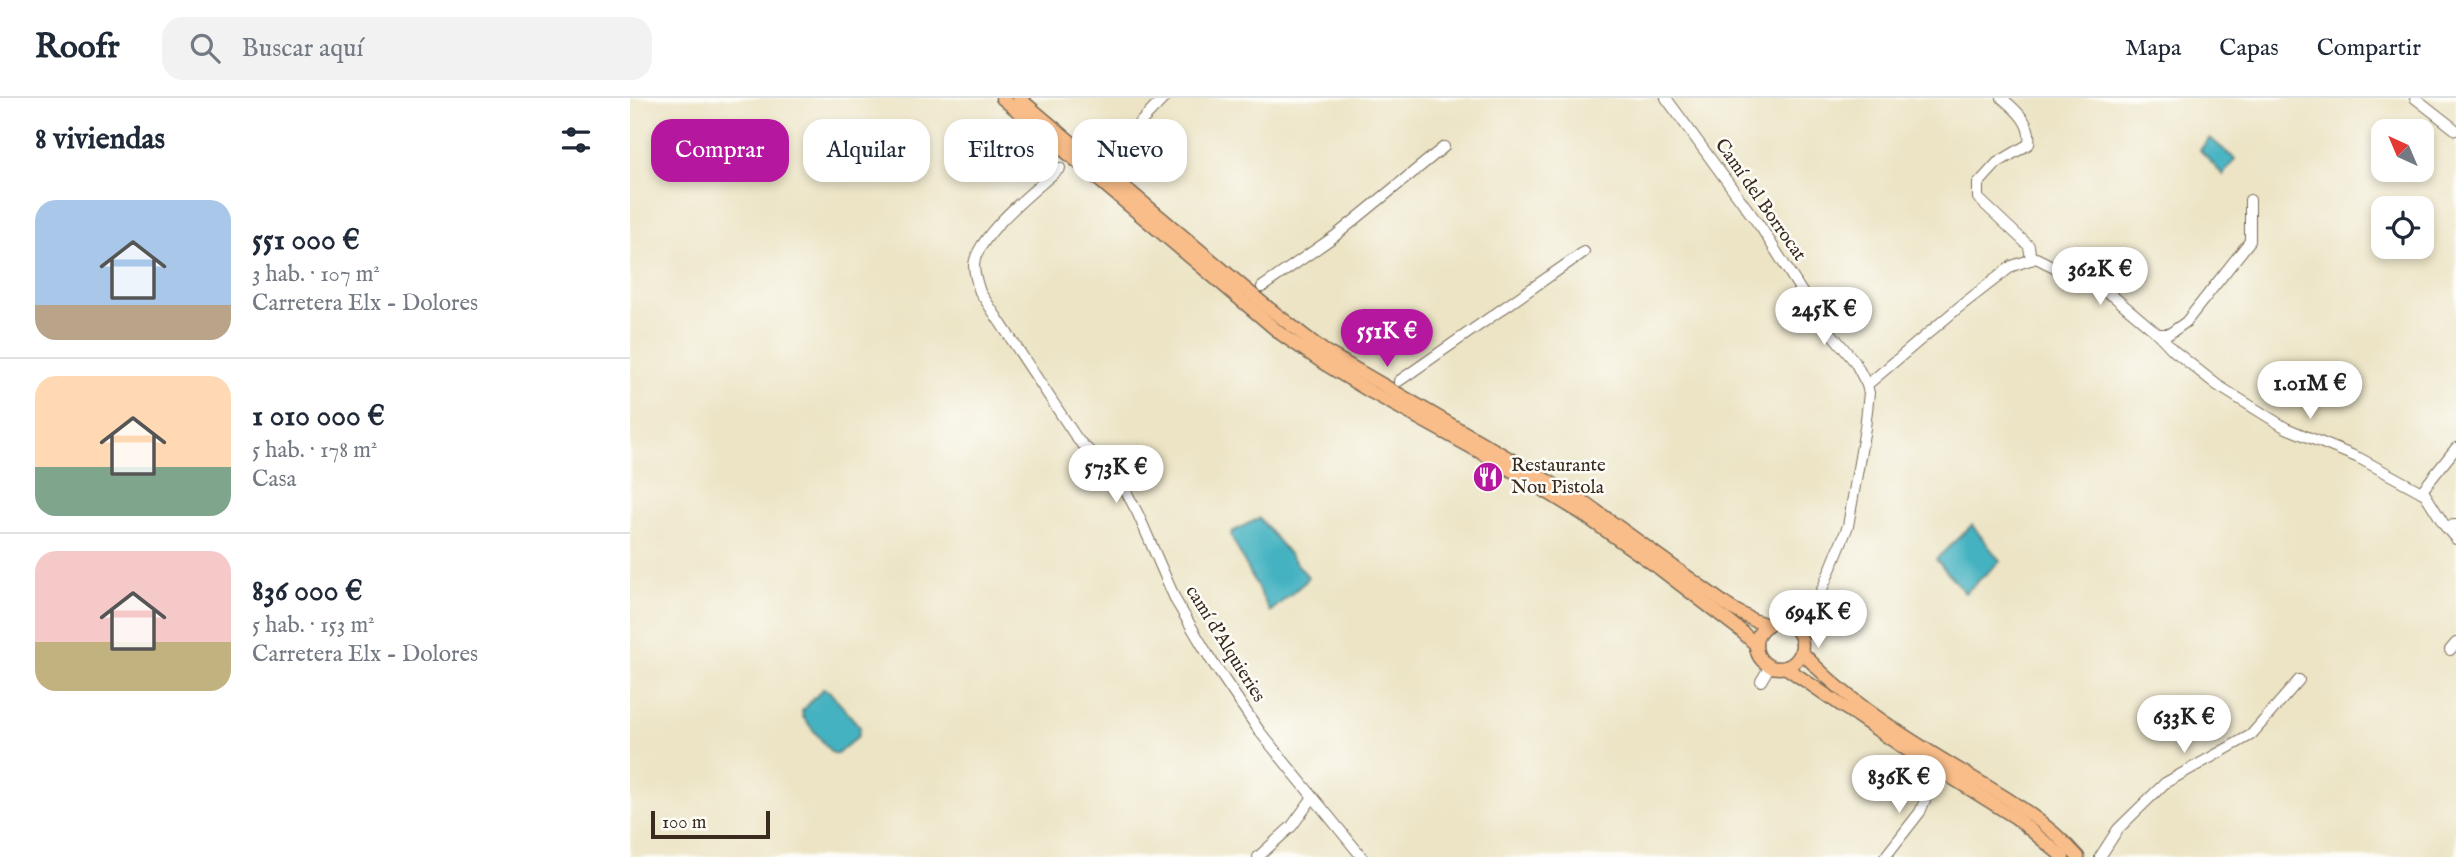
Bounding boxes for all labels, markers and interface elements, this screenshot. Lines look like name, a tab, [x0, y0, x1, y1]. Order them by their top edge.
search box	[162, 17, 652, 80]
text: Roofr	[35, 27, 120, 69]
icon: search	[186, 29, 224, 67]
text: Buscar aquí	[242, 32, 363, 65]
text: Mapa	[2125, 33, 2181, 64]
text: Capas	[2219, 33, 2279, 64]
text: Compartir	[2317, 33, 2421, 64]
chip: Comprar	[651, 119, 789, 182]
chip: Alquilar	[803, 119, 930, 182]
chip: Filtros	[944, 119, 1058, 182]
chip: Nuevo	[1072, 119, 1187, 182]
north arrow	[2371, 119, 2434, 182]
map controls	[2371, 119, 2434, 259]
text: 8 viviendas	[35, 121, 165, 159]
icon: filters	[557, 121, 595, 159]
street label: Camí del Borrocat	[1709, 134, 1811, 266]
button: locate	[2371, 196, 2434, 259]
text: 551 000 €	[252, 222, 360, 260]
icon: home	[91, 228, 175, 312]
pin: 362K €	[2043, 248, 2157, 307]
text: 362K €	[2068, 255, 2132, 284]
text: 3 hab. · 107 m²	[252, 260, 380, 289]
pin: 245K €	[1767, 288, 1881, 347]
text: Carretera Elx - Dolores	[252, 289, 478, 318]
text: 245K €	[1791, 295, 1857, 324]
pin: 551K €	[1330, 310, 1444, 369]
text: 551K €	[1357, 317, 1417, 346]
pin: 1.01M €	[2245, 362, 2375, 421]
text: 1.01M €	[2273, 369, 2347, 398]
text: 1 010 000 €	[252, 398, 385, 436]
icon: home	[91, 404, 175, 488]
text: 5 hab. · 178 m²	[252, 436, 377, 465]
pin: 573K €	[1059, 446, 1173, 505]
text: 573K €	[1085, 453, 1147, 482]
place label: Restaurante Nou Pistola	[1511, 454, 1606, 500]
restaurant icon: Restaurante Nou Pistola	[1471, 460, 1505, 494]
text: Casa	[252, 465, 296, 494]
text: 836 000 €	[252, 573, 363, 611]
icon: home	[91, 579, 175, 663]
street label: camí d'Alquieries	[1180, 581, 1270, 707]
pin: 694K €	[1761, 590, 1875, 650]
text: 694K €	[1785, 598, 1851, 627]
text: 5 hab. · 153 m²	[252, 611, 375, 640]
text: Carretera Elx - Dolores	[252, 640, 478, 669]
pin: 633K €	[2127, 696, 2241, 755]
text: 633K €	[2153, 703, 2215, 732]
pin: 836K €	[1842, 756, 1956, 815]
text: 836K €	[1868, 763, 1930, 792]
scale bar	[651, 808, 770, 840]
text: 100 m	[662, 811, 706, 835]

